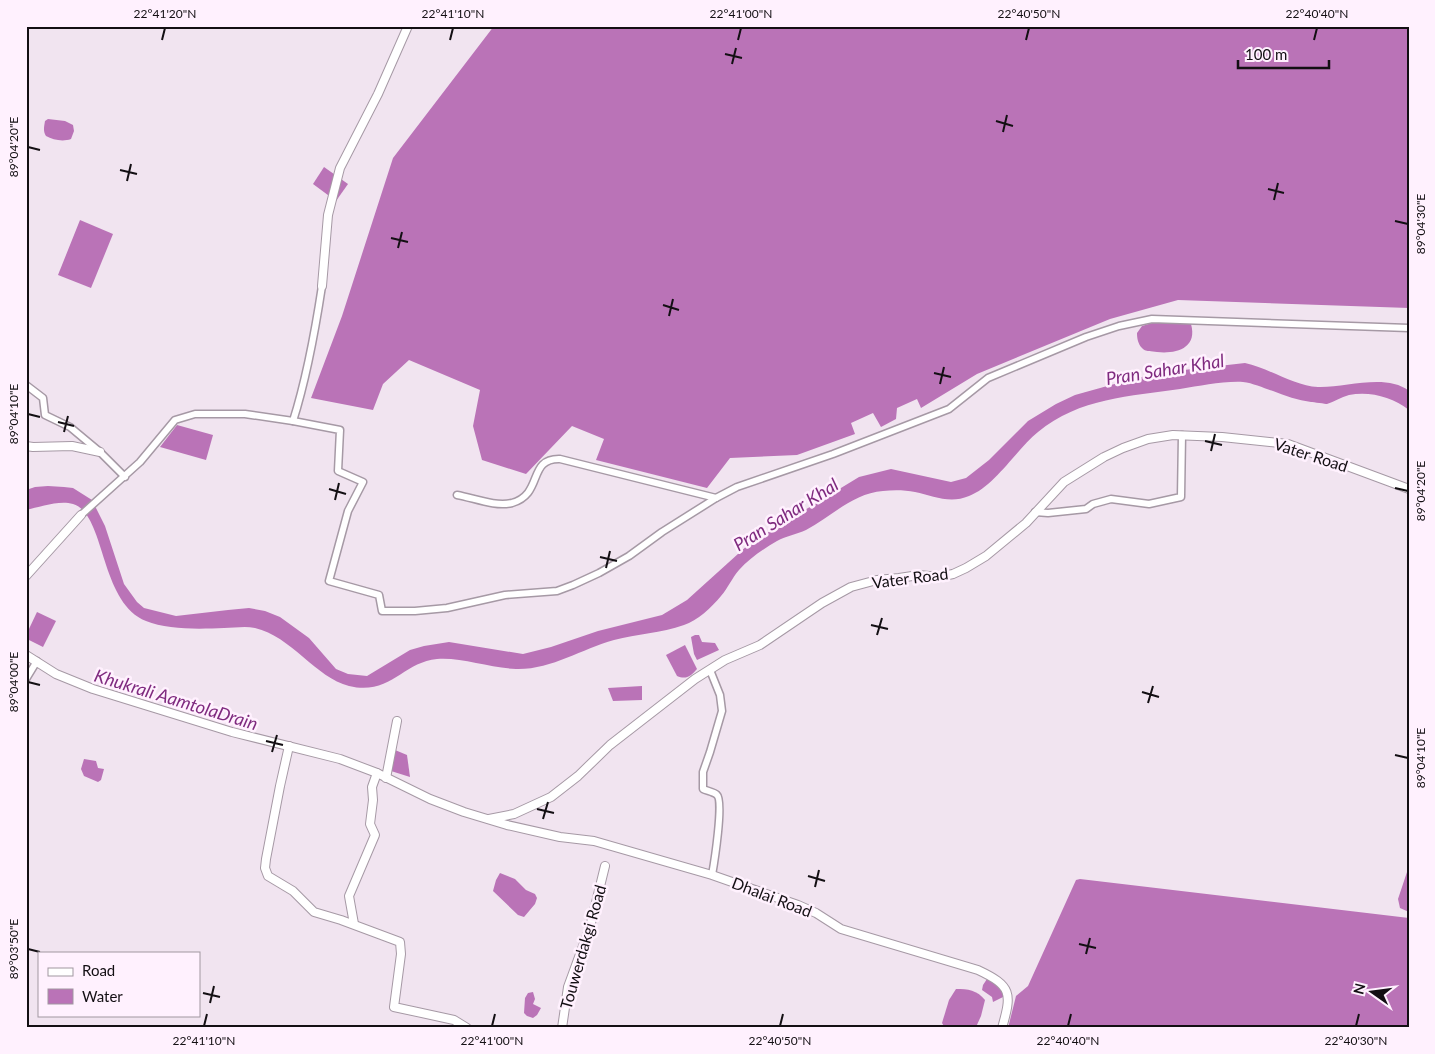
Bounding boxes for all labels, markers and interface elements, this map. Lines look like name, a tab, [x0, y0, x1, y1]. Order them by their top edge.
text: 22°41'20"N	[134, 6, 196, 21]
text: 22°41'10"N	[422, 6, 484, 21]
text: 22°41'00"N	[710, 6, 772, 21]
text: 22°40'50"N	[998, 6, 1060, 21]
text: 22°40'40"N	[1286, 6, 1348, 21]
scale bar	[1238, 38, 1329, 70]
text: 100 m	[1245, 45, 1287, 63]
text: 89°04'20"E	[6, 117, 21, 177]
text: 89°04'30"E	[1413, 194, 1428, 254]
water label: Pran Sahar Khal	[1104, 349, 1226, 389]
text: 89°04'10"E	[6, 384, 21, 444]
street label: Vater Road	[1272, 434, 1351, 475]
text: 89°04'20"E	[1413, 461, 1428, 521]
water label: Pran Sahar Khal	[729, 473, 842, 555]
street label: Vater Road	[871, 563, 949, 592]
text: 89°04'00"E	[6, 652, 21, 712]
water label: Khukrali AamtolaDrain	[92, 664, 261, 734]
text: 89°04'10"E	[1413, 728, 1428, 788]
street label: Dhalai Road	[730, 873, 815, 920]
street label: Touwerdakgi Road	[556, 882, 609, 1011]
text: 89°03'50"E	[6, 919, 21, 979]
legend	[38, 952, 200, 1016]
text: Road	[82, 961, 115, 979]
north arrow	[1348, 966, 1398, 1016]
text: N	[1349, 981, 1368, 996]
text: Water	[82, 987, 123, 1005]
text: 22°41'10"N	[173, 1033, 235, 1048]
text: 22°41'00"N	[461, 1033, 523, 1048]
text: 22°40'50"N	[749, 1033, 811, 1048]
text: 22°40'40"N	[1037, 1033, 1099, 1048]
text: 22°40'30"N	[1325, 1033, 1387, 1048]

